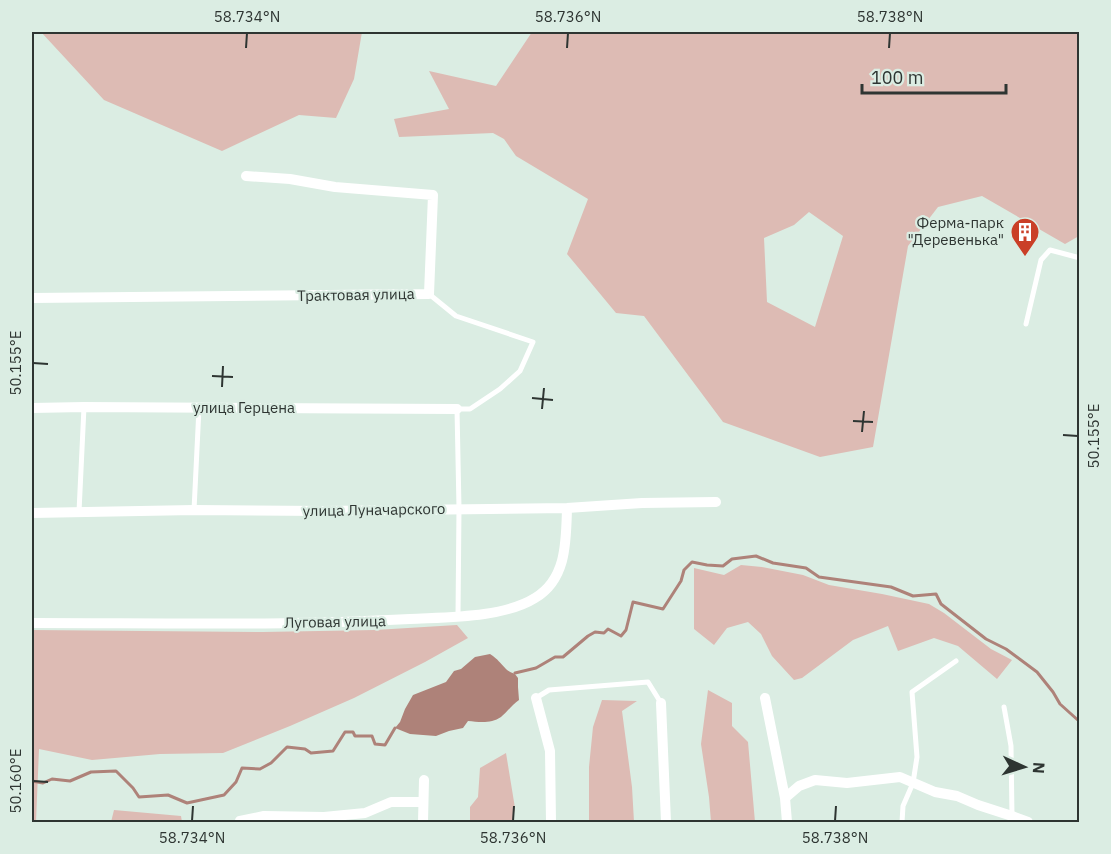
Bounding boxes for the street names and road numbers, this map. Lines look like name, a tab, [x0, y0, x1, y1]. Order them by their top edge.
street label: Трактовая улица	[297, 284, 415, 305]
street label: улица Герцена	[193, 398, 295, 417]
street label: улица Луначарского	[302, 499, 446, 520]
street label: Луговая улица	[284, 611, 386, 632]

